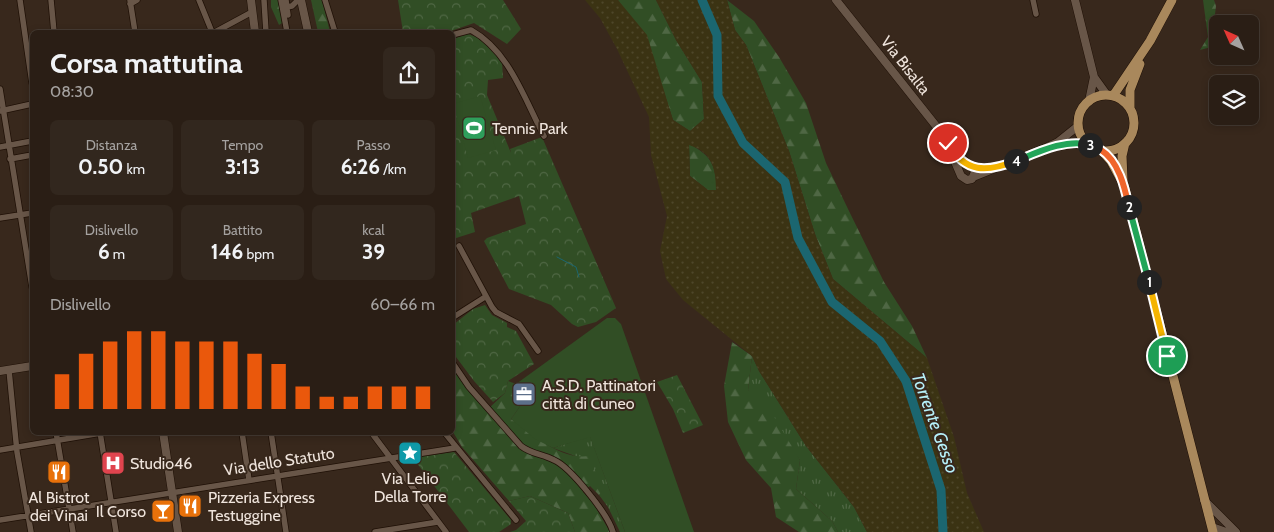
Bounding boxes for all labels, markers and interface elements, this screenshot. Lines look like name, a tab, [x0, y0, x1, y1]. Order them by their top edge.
north arrow	[1209, 15, 1259, 65]
map controls	[1209, 15, 1259, 125]
street label: Via Bisalta	[877, 32, 935, 99]
text: Corsa mattutina	[50, 46, 243, 80]
button: share	[383, 47, 435, 99]
button: layers	[1209, 75, 1259, 125]
text: 08:30	[50, 82, 94, 101]
sports icon: Tennis Park	[461, 115, 487, 141]
place label: Tennis Park	[492, 119, 569, 138]
pin	[927, 122, 969, 164]
icon: check	[934, 129, 962, 157]
pin: 3	[1078, 132, 1102, 158]
text: Distanza	[86, 136, 137, 154]
text: Tempo	[222, 136, 263, 154]
text: Passo	[357, 136, 390, 154]
text: 3	[1087, 136, 1094, 154]
pin: 4	[1004, 148, 1028, 174]
text: 4	[1012, 152, 1021, 170]
text: 0.50	[78, 154, 123, 179]
text: 3:13	[225, 154, 260, 179]
text: 6:26	[341, 154, 380, 179]
text: km	[123, 160, 145, 178]
text: /km	[380, 160, 406, 178]
pin: 2	[1116, 194, 1142, 220]
text: 2	[1126, 198, 1133, 216]
text: Dislivello	[85, 221, 138, 239]
text: Battito	[223, 221, 262, 239]
text: kcal	[362, 221, 385, 239]
text: 6	[98, 239, 110, 264]
text: 146	[211, 239, 243, 264]
text: 39	[362, 239, 385, 264]
text: m	[110, 245, 125, 263]
text: bpm	[243, 245, 274, 263]
pin: 1	[1136, 270, 1162, 294]
text: 1	[1147, 273, 1152, 291]
text: Dislivello	[50, 295, 111, 314]
text: 60–66 m	[370, 295, 435, 314]
pin	[1146, 335, 1188, 377]
icon: arrive	[1153, 342, 1181, 370]
water label: Torrente Gesso	[907, 370, 963, 476]
place label: A.S.D. Pattinatori città di Cuneo	[542, 376, 656, 413]
office icon: A.S.D. Pattinatori città di Cuneo	[511, 381, 537, 407]
place icon: Via Lelio Della Torre	[397, 440, 423, 466]
street label: Via dello Statuto	[222, 443, 336, 480]
hospital icon: Studio46	[100, 450, 126, 476]
place label: Studio46	[130, 454, 192, 473]
restaurant icon: Al Bistrot dei Vinai	[46, 459, 72, 485]
place label: Via Lelio Della Torre	[374, 469, 446, 506]
place label: Al Bistrot dei Vinai	[29, 488, 90, 525]
place label: Pizzeria Express Testuggine	[208, 488, 315, 525]
restaurant icon: Pizzeria Express Testuggine	[177, 493, 203, 519]
bar icon: Il Corso	[150, 498, 176, 524]
place label: Il Corso	[96, 502, 146, 521]

